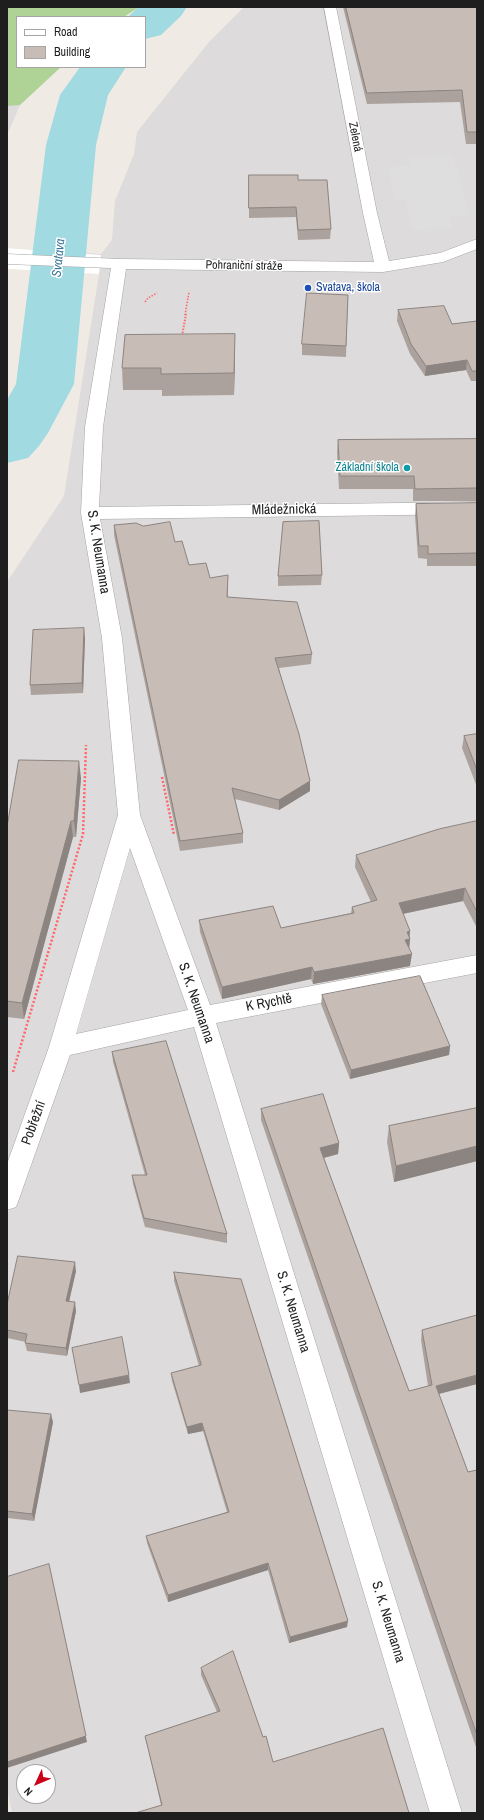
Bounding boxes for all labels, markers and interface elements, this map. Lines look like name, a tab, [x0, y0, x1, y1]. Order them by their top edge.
legend	[16, 16, 146, 68]
text: Road	[54, 24, 78, 40]
text: Building	[54, 44, 90, 60]
street label: Zelená	[345, 121, 365, 153]
water label: Svatava	[49, 238, 69, 278]
street label: Pohraniční stráže	[205, 258, 283, 274]
place label: Svatava, škola	[316, 281, 380, 295]
marker: Svatava, škola	[303, 283, 313, 293]
place label: Základní škola	[336, 461, 399, 475]
marker: Základní škola	[402, 463, 412, 473]
street label: Mládežnická	[252, 501, 316, 519]
street label: S. K. Neumanna	[83, 509, 113, 595]
street label: S. K. Neumanna	[174, 960, 218, 1046]
street label: K Rychtě	[245, 990, 293, 1016]
street label: Pobřežní	[18, 1099, 50, 1147]
street label: S. K. Neumanna	[273, 1269, 313, 1355]
street label: S. K. Neumanna	[368, 1579, 408, 1665]
north arrow	[16, 1764, 56, 1804]
text: N	[21, 1784, 35, 1799]

